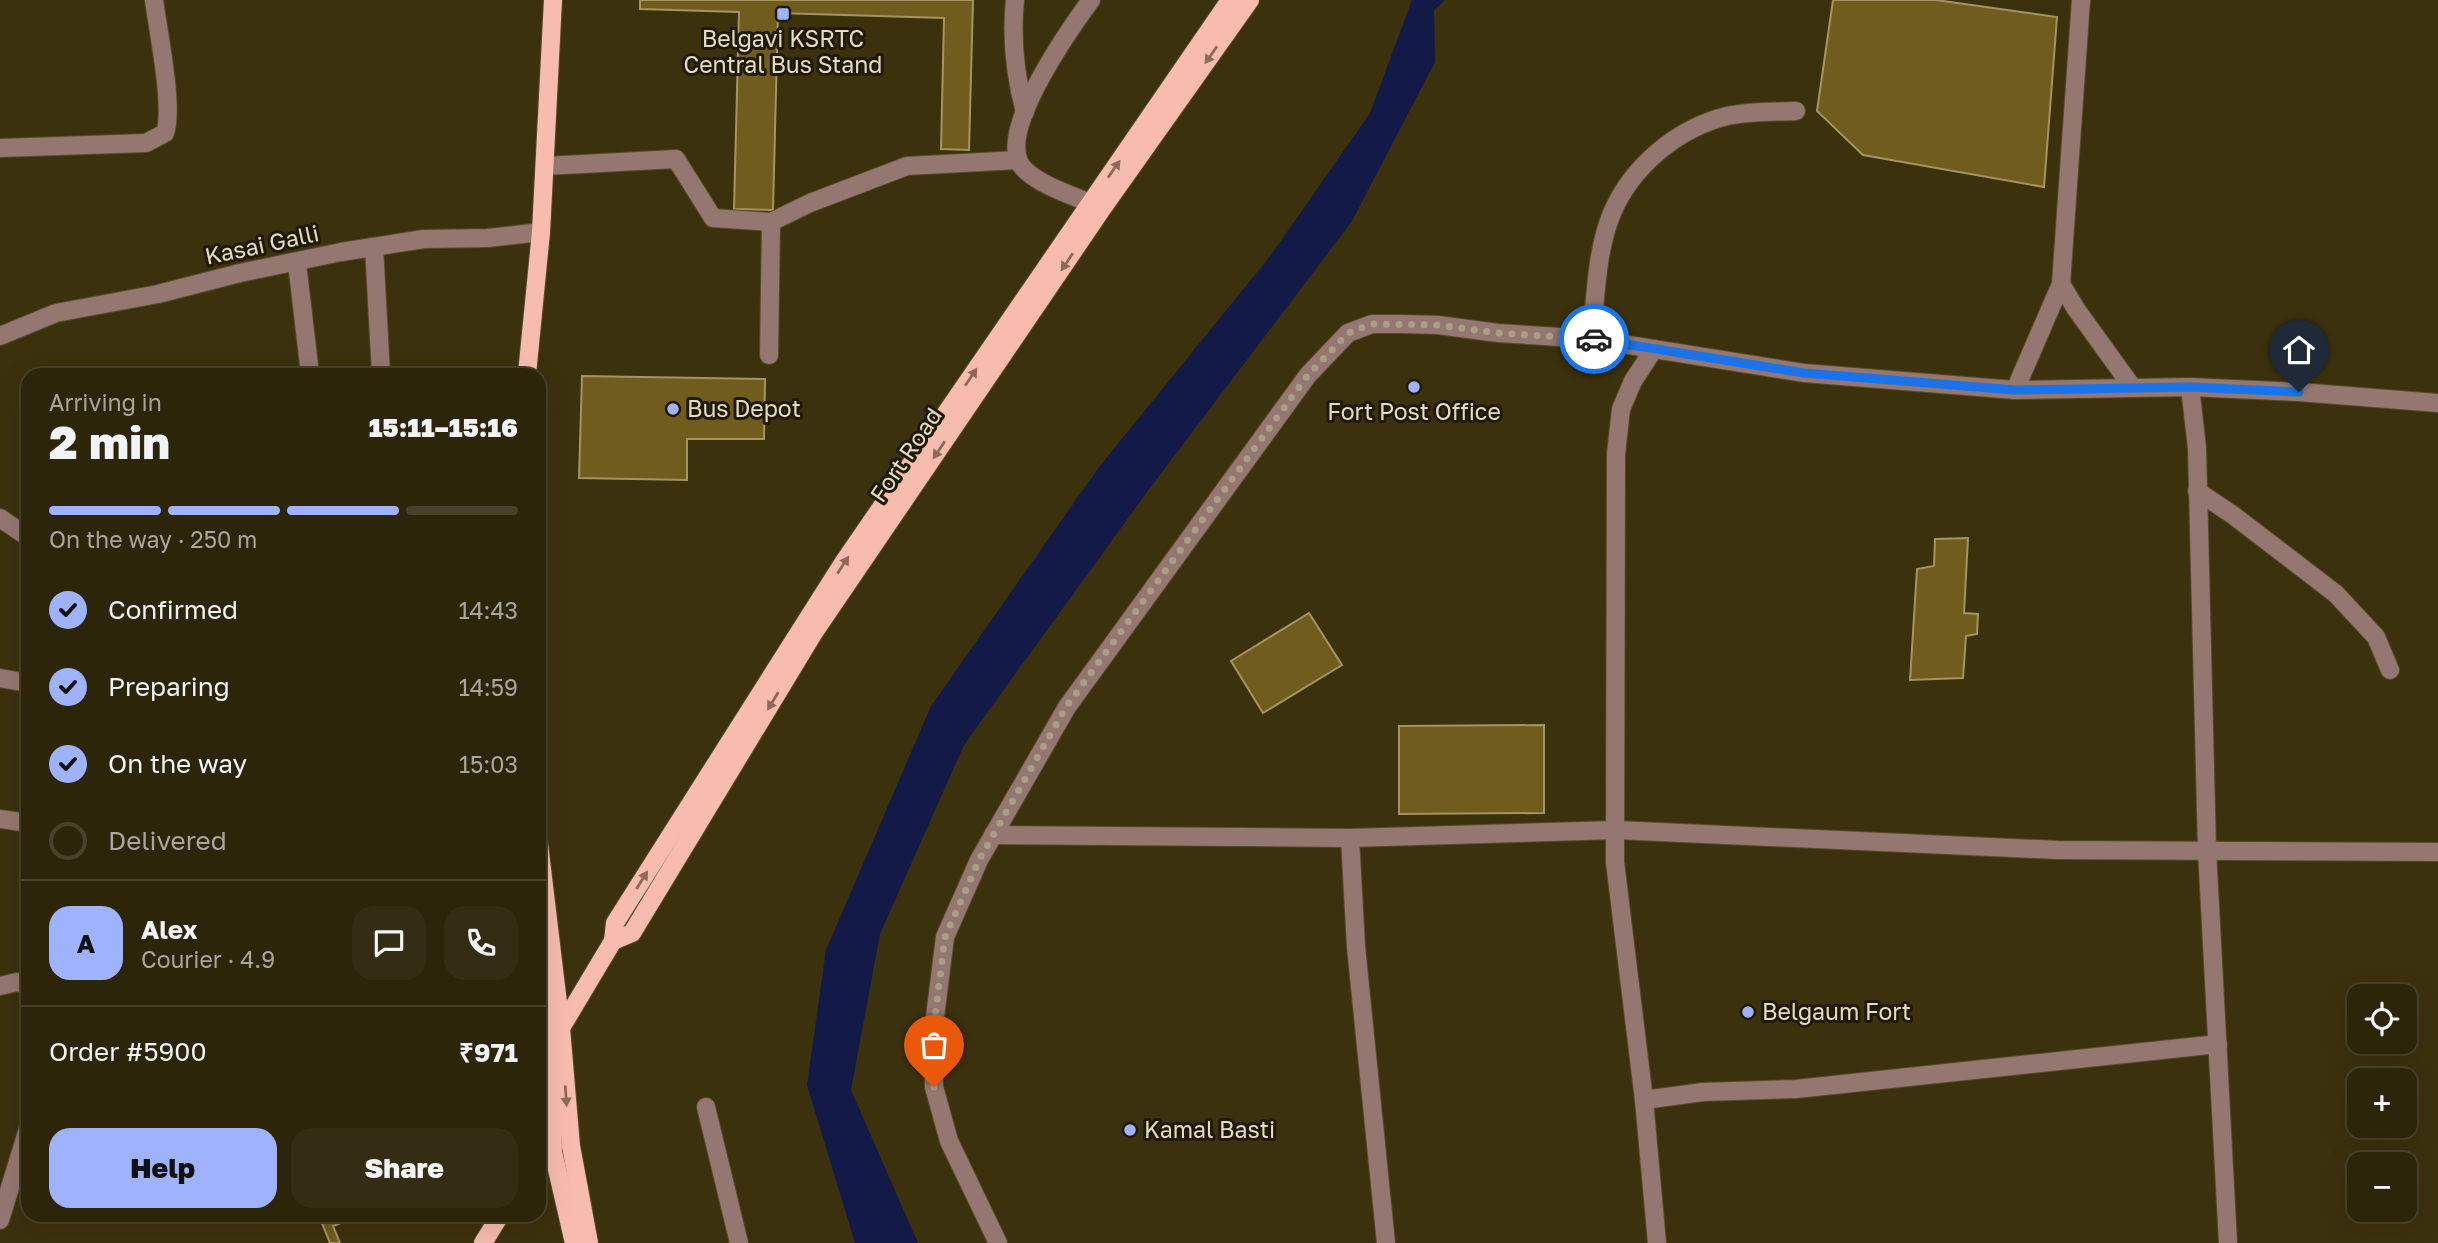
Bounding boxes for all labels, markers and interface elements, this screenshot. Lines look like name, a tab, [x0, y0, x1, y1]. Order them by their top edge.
marker: Belgavi KSRTC Central Bus Stand	[775, 6, 791, 22]
place label: Belgavi KSRTC Central Bus Stand	[684, 24, 882, 78]
one-way arrow	[1204, 46, 1218, 64]
one-way arrow	[1107, 159, 1120, 179]
street label: Kasai Galli	[202, 218, 321, 270]
one-way arrow	[1060, 252, 1073, 272]
courier	[1559, 304, 1629, 374]
icon: car	[1575, 320, 1613, 358]
pin	[2269, 320, 2329, 392]
icon: home	[2280, 331, 2318, 369]
one-way arrow	[964, 367, 977, 386]
marker: Fort Post Office	[1406, 379, 1422, 395]
text: Arriving in	[49, 388, 162, 416]
place label: Bus Depot	[687, 394, 801, 422]
place label: Fort Post Office	[1327, 397, 1501, 425]
marker: Bus Depot	[665, 401, 681, 417]
street label: Fort Road	[863, 402, 947, 507]
text: 15:11–15:16	[369, 412, 518, 443]
text: 2 min	[49, 414, 170, 469]
one-way arrow	[932, 440, 945, 460]
text: On the way · 250 m	[49, 525, 257, 553]
one-way arrow	[836, 555, 849, 574]
icon: check	[49, 591, 87, 629]
text: Confirmed	[108, 594, 238, 625]
text: 14:43	[458, 596, 518, 624]
icon: check	[49, 668, 87, 706]
text: Preparing	[108, 671, 230, 702]
text: 14:59	[459, 673, 518, 701]
one-way arrow	[766, 692, 779, 711]
icon: check	[49, 745, 87, 783]
text: On the way	[108, 748, 247, 779]
text: 15:03	[459, 750, 518, 778]
text: Delivered	[108, 825, 227, 856]
one-way arrow	[635, 871, 648, 890]
button: chat	[352, 906, 426, 980]
button: phone	[444, 906, 518, 980]
text: Alex	[141, 914, 198, 945]
text: A	[77, 928, 95, 959]
text: Courier · 4.9	[141, 945, 275, 973]
map controls	[2347, 984, 2417, 1222]
button: locate	[2347, 984, 2417, 1054]
place label: Belgaum Fort	[1762, 997, 1911, 1025]
marker: Belgaum Fort	[1740, 1004, 1756, 1020]
pin	[904, 1015, 964, 1087]
icon: bag	[915, 1026, 953, 1064]
text: Order #5900	[49, 1036, 207, 1067]
text: ₹971	[459, 1037, 518, 1068]
button: +	[2347, 1068, 2417, 1138]
one-way arrow	[561, 1086, 572, 1108]
place label: Kamal Basti	[1144, 1115, 1275, 1143]
marker: Kamal Basti	[1122, 1122, 1138, 1138]
button: Help	[49, 1128, 277, 1208]
button: Share	[291, 1128, 518, 1208]
button: −	[2347, 1152, 2417, 1222]

